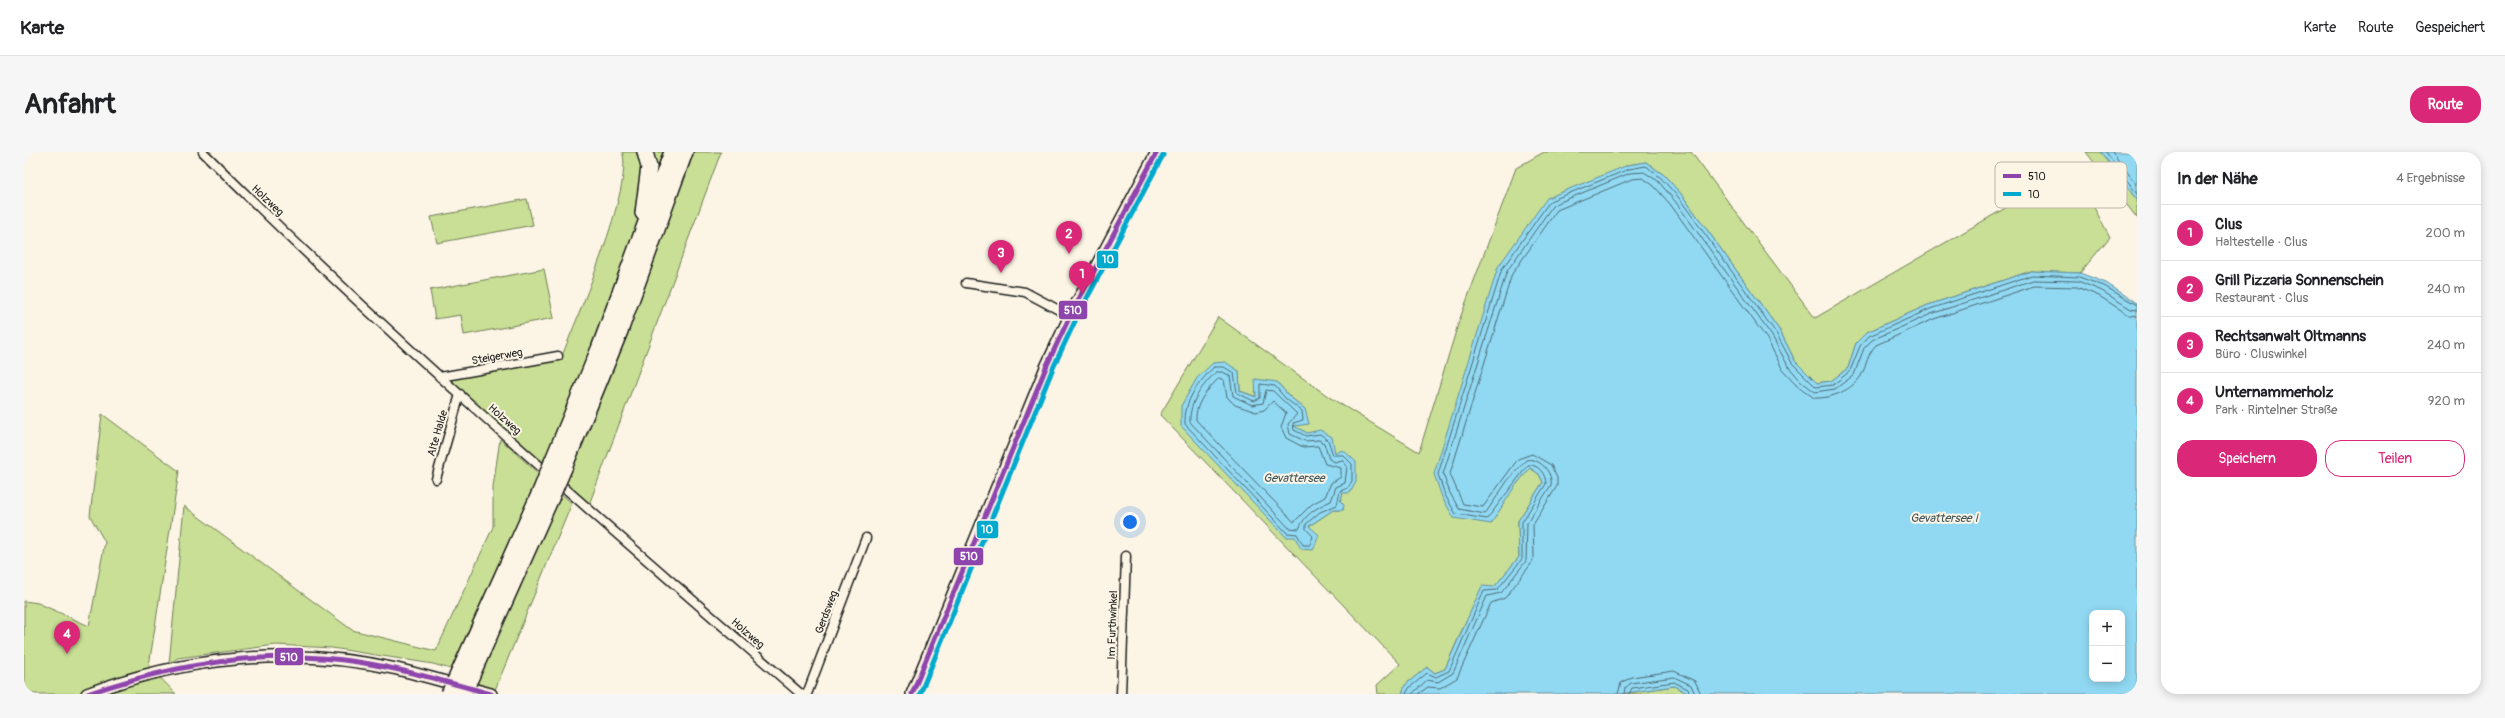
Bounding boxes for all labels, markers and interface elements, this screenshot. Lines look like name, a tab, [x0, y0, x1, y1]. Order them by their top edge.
text: Karte	[20, 16, 64, 40]
text: Karte	[2304, 19, 2336, 36]
text: Route	[2358, 19, 2393, 36]
text: Gespeichert	[2415, 19, 2485, 36]
button: Route	[2410, 86, 2481, 123]
text: Anfahrt	[24, 87, 116, 122]
legend	[1995, 162, 2127, 208]
text: In der Nähe	[2177, 168, 2258, 189]
text: 510	[2028, 170, 2046, 183]
text: 4 Ergebnisse	[2396, 170, 2465, 186]
street label: Holzweg	[249, 182, 287, 219]
text: 10	[2028, 188, 2040, 201]
text: Clus	[2215, 215, 2242, 234]
pin: 2	[1056, 221, 1082, 254]
text: 1	[2187, 225, 2193, 241]
text: 200 m	[2426, 225, 2465, 241]
text: Haltestelle · Clus	[2215, 234, 2307, 250]
pin: 3	[988, 240, 1014, 273]
line badge: 10	[1096, 250, 1119, 269]
text: 10	[1102, 253, 1114, 266]
pin: 1	[1069, 261, 1095, 294]
text: Grill Pizzaria Sonnenschein	[2215, 271, 2384, 290]
text: 2	[2186, 281, 2194, 297]
text: 240 m	[2427, 281, 2465, 297]
text: Restaurant · Clus	[2215, 290, 2308, 306]
line badge: 510	[1058, 300, 1088, 320]
text: 510	[1064, 304, 1082, 317]
text: Rechtsanwalt Oltmanns	[2215, 327, 2366, 346]
text: 3	[2186, 337, 2194, 353]
text: 240 m	[2427, 337, 2465, 353]
street label: Steigerweg	[471, 346, 524, 367]
text: Büro · Cluswinkel	[2215, 346, 2307, 362]
text: Unternammerholz	[2215, 383, 2333, 402]
text: 4	[2186, 393, 2194, 409]
text: 920 m	[2428, 393, 2465, 409]
street label: Holzweg	[486, 401, 524, 438]
text: Park · Rintelner Straße	[2215, 402, 2338, 418]
street label: Alte Halde	[425, 408, 450, 458]
button: Speichern	[2177, 440, 2317, 477]
button: Teilen	[2325, 440, 2465, 477]
water label: Gevattersee	[1263, 471, 1326, 486]
water label: Gevattersee I	[1910, 511, 1979, 526]
your location	[1120, 512, 1140, 532]
line badge: 10	[976, 520, 999, 539]
text: 10	[981, 523, 993, 536]
line badge: 510	[953, 547, 984, 566]
text: 510	[960, 550, 978, 563]
street label: Gerdsweg	[812, 588, 841, 636]
street label: Im Furthwinkel	[1105, 590, 1120, 660]
map controls	[2089, 610, 2125, 682]
button: +	[2089, 610, 2125, 646]
street label: Holzweg	[728, 615, 767, 652]
pin: 4	[54, 621, 80, 654]
button: −	[2089, 646, 2125, 682]
line badge: 510	[274, 647, 304, 666]
text: 510	[280, 651, 298, 664]

